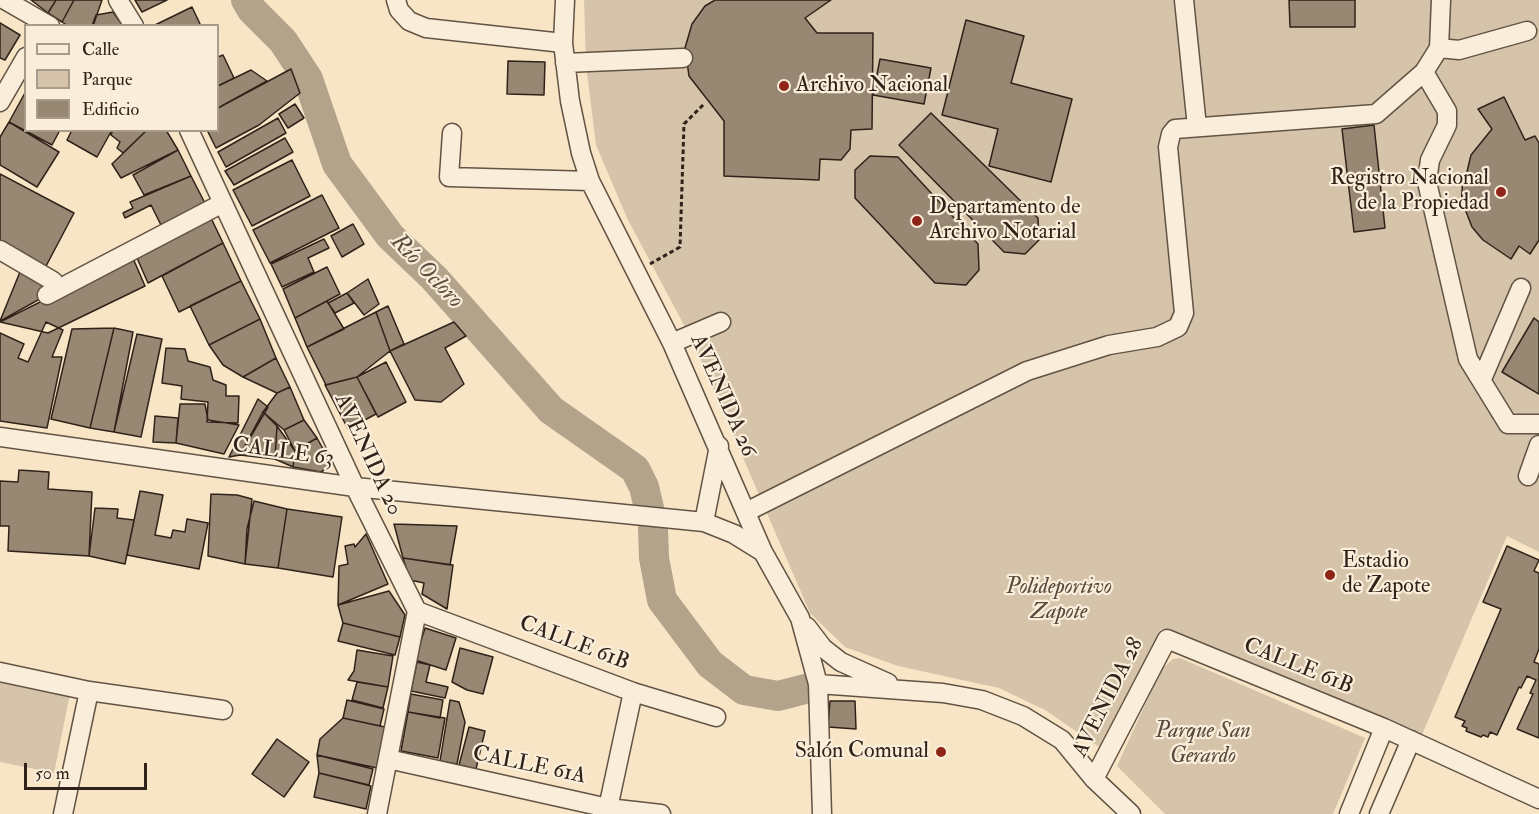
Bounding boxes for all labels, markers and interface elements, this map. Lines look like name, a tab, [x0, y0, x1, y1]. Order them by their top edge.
legend	[24, 24, 219, 132]
text: Calle	[82, 38, 119, 61]
text: Parque	[82, 68, 132, 91]
place label: Archivo Nacional	[796, 73, 948, 99]
marker: Archivo Nacional	[777, 79, 791, 93]
text: Edificio	[82, 98, 139, 121]
place label: Registro Nacional de la Propiedad	[1330, 166, 1489, 218]
marker: Registro Nacional de la Propiedad	[1494, 185, 1508, 199]
place label: Departamento de Archivo Notarial	[929, 195, 1080, 246]
marker: Departamento de Archivo Notarial	[910, 214, 924, 228]
water label: Río Ocloro	[384, 229, 468, 315]
street label: AVENIDA 26	[683, 331, 761, 461]
street label: AVENIDA 20	[327, 390, 407, 520]
street label: CALLE 63	[231, 433, 335, 473]
place label: Estadio de Zapote	[1342, 549, 1430, 600]
marker: Estadio de Zapote	[1323, 568, 1337, 582]
park label: Polideportivo Zapote	[1006, 575, 1112, 626]
street label: CALLE 61B	[515, 611, 633, 677]
street label: CALLE 61B	[1239, 633, 1357, 701]
street label: AVENIDA 28	[1068, 634, 1150, 762]
park label: Parque San Gerardo	[1155, 719, 1251, 770]
place label: Salón Comunal	[795, 739, 929, 765]
street label: CALLE 61A	[470, 741, 588, 791]
marker: Salón Comunal	[934, 745, 948, 759]
scale bar	[27, 751, 150, 789]
text: 50 m	[35, 762, 70, 785]

